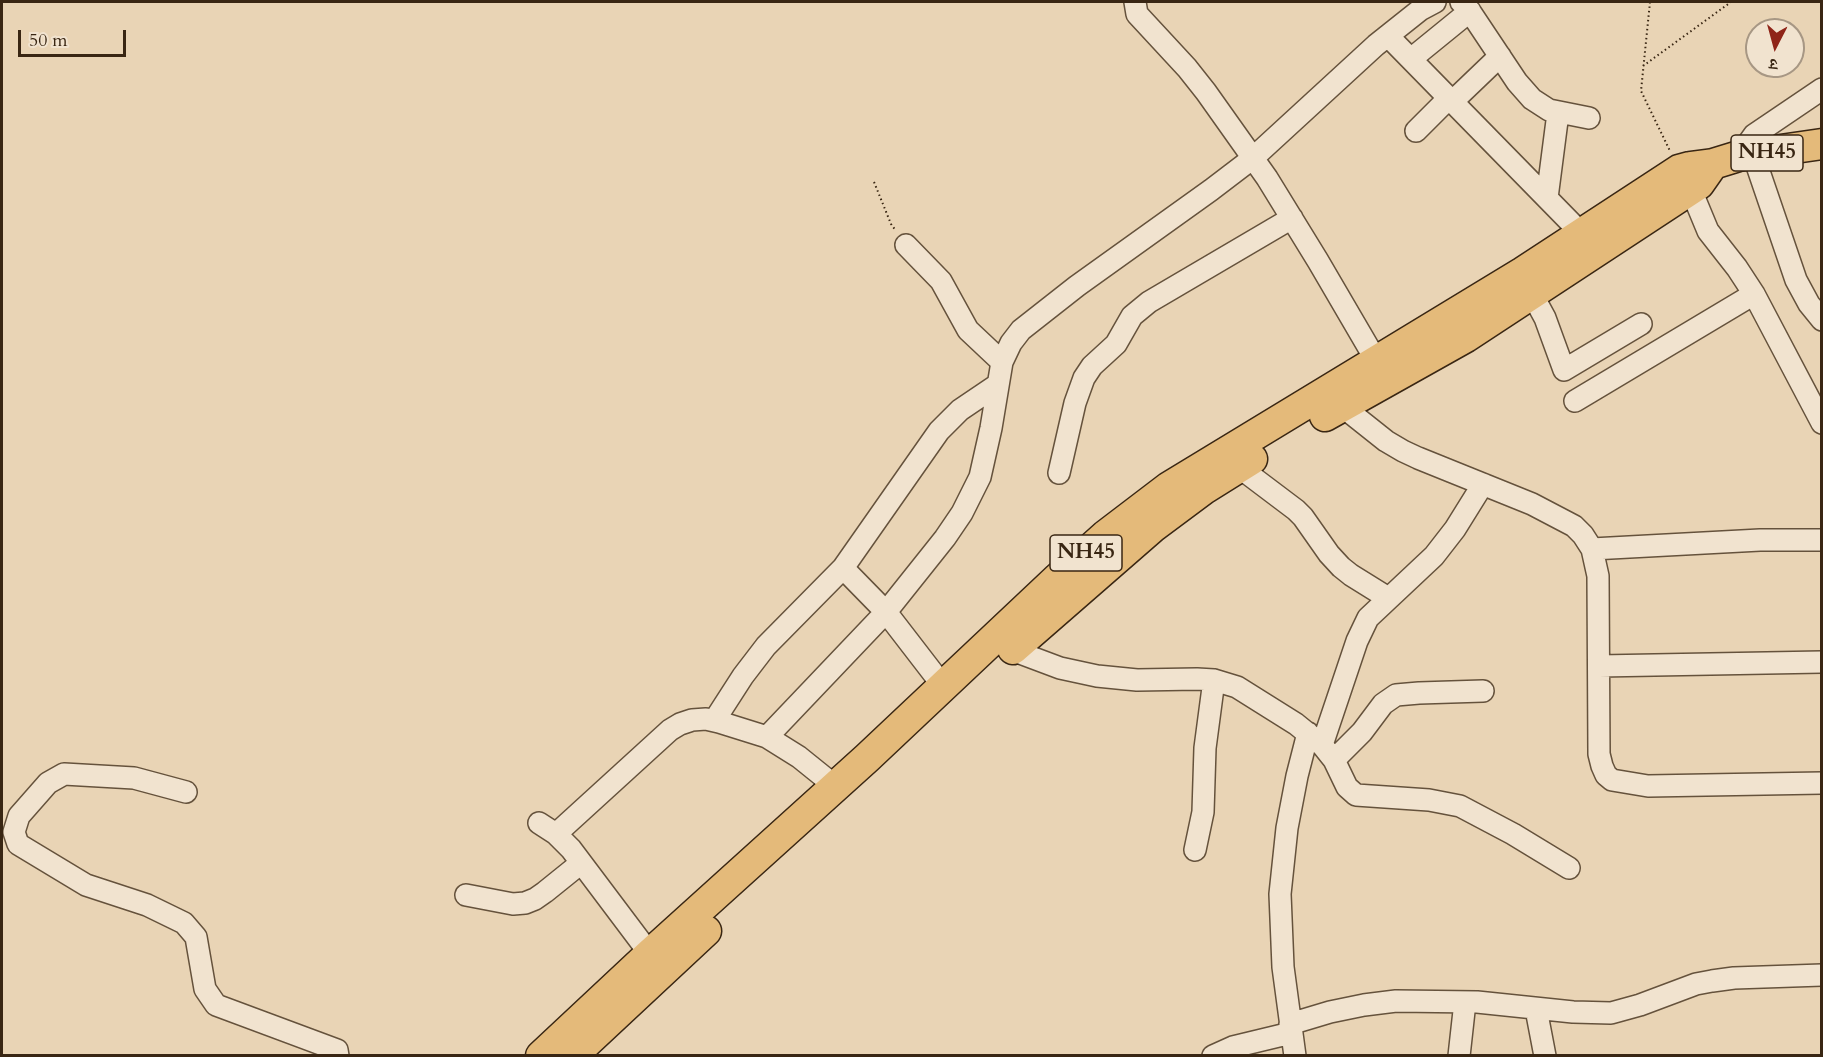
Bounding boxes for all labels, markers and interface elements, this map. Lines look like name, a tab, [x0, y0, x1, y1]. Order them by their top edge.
scale bar	[21, 18, 129, 56]
north arrow	[1745, 18, 1805, 78]
text: 50 m	[29, 28, 68, 53]
text: उ	[1768, 53, 1779, 75]
road number: NH45	[1731, 135, 1803, 171]
road number: NH45	[1050, 535, 1122, 571]

